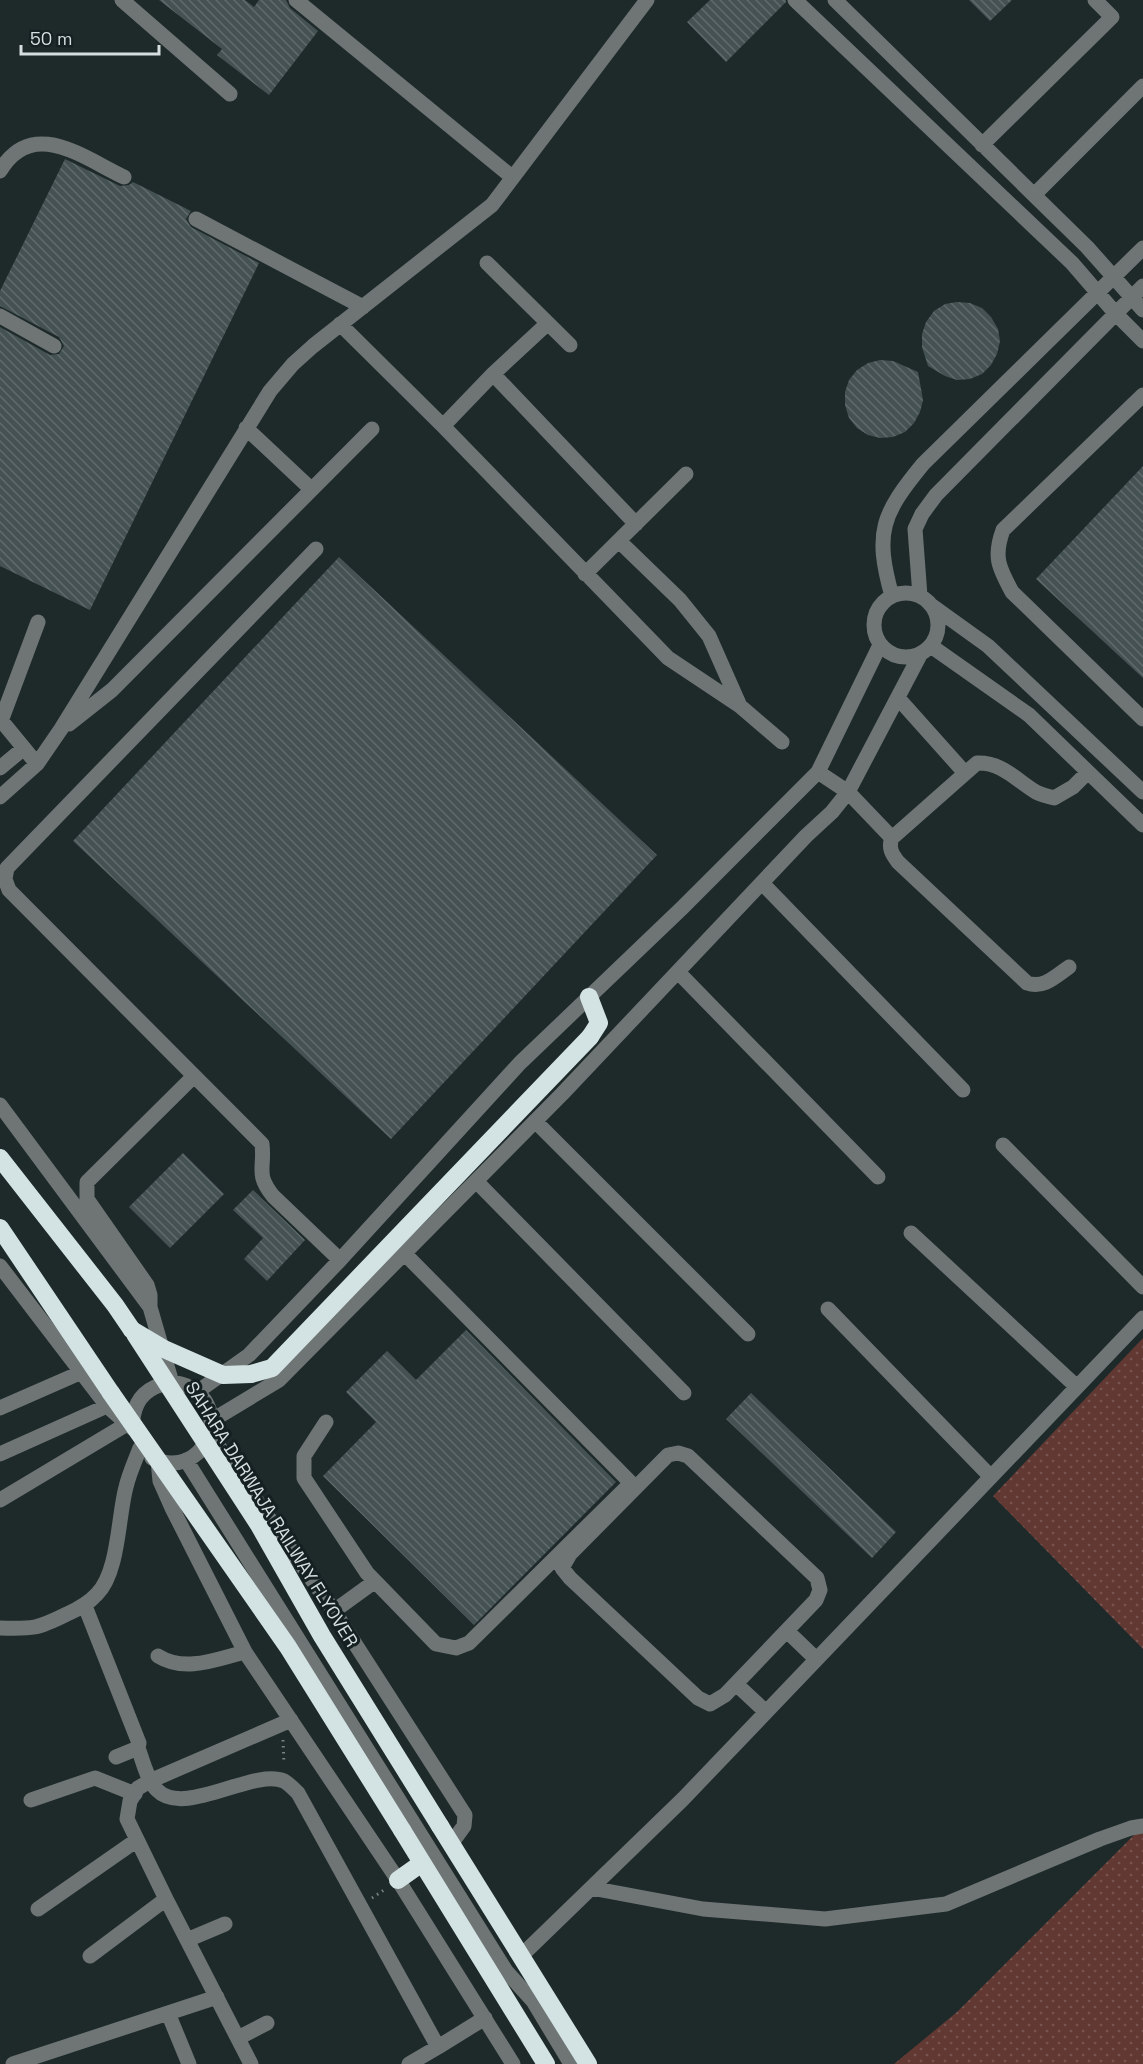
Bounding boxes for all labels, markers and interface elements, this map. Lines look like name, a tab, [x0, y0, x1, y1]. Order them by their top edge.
scale bar	[21, 18, 159, 56]
text: 50 m	[30, 27, 72, 50]
street label: SAHARA DARWAJA RAILWAY FLYOVER	[180, 1377, 364, 1651]

